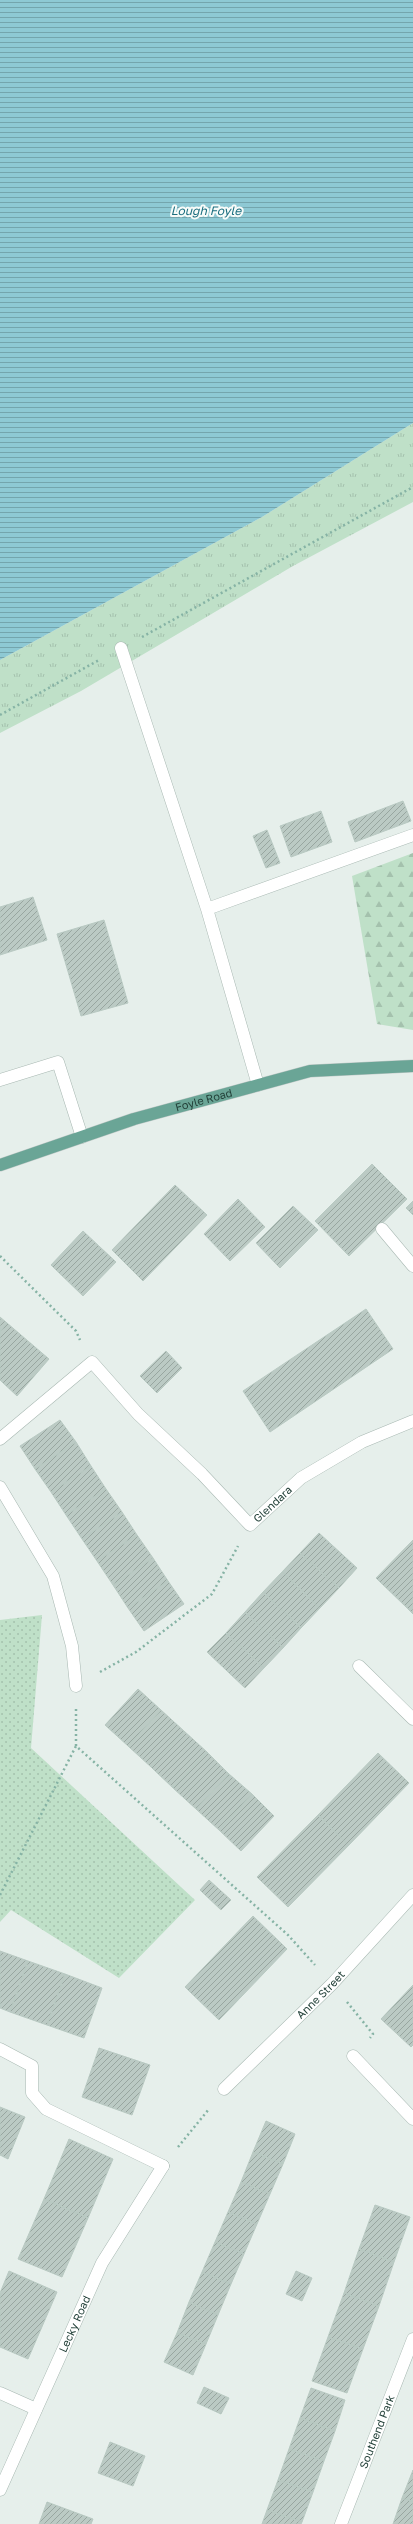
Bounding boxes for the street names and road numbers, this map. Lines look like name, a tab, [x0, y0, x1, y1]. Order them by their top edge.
street label: Foyle Road	[174, 1086, 234, 1113]
street label: Glendara	[250, 1483, 294, 1525]
street label: Anne Street	[293, 1968, 347, 2021]
street label: Lecky Road	[56, 2293, 93, 2354]
street label: Southend Park	[356, 2393, 397, 2470]

